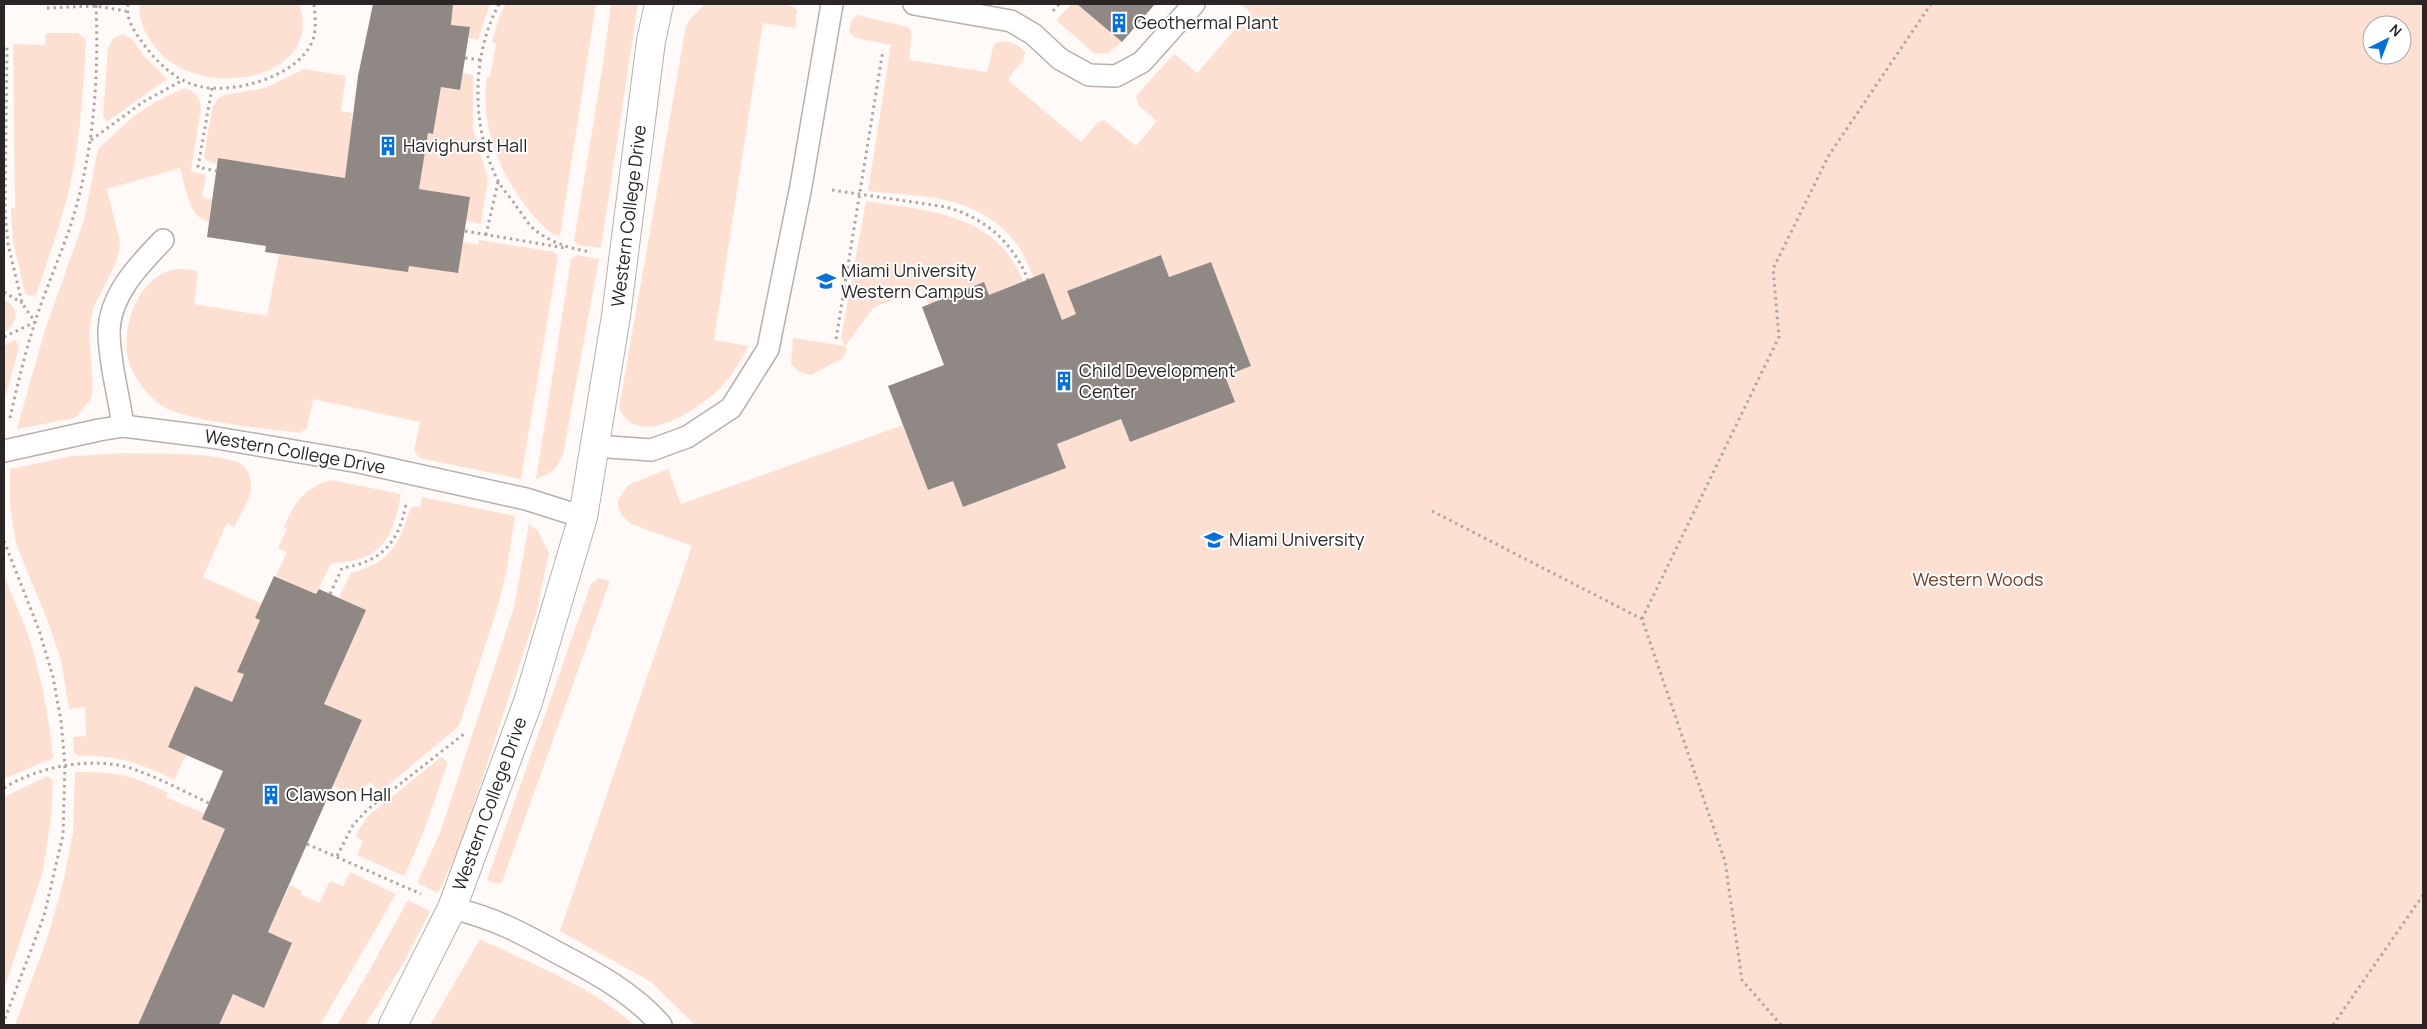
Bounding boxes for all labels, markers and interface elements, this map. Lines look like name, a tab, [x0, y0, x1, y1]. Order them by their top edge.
place label: Geothermal Plant	[1134, 10, 1279, 34]
building icon: Geothermal Plant	[1108, 12, 1130, 34]
north arrow	[2362, 15, 2412, 65]
text: N	[2386, 20, 2406, 40]
street label: Western College Drive	[605, 123, 651, 308]
place label: Havighurst Hall	[403, 133, 527, 157]
building icon: Havighurst Hall	[377, 135, 399, 157]
place label: Miami University Western Campus	[841, 258, 984, 303]
school or university icon: Miami University Western Campus	[815, 270, 837, 292]
place label: Child Development Center	[1079, 358, 1236, 403]
building icon: Child Development Center	[1053, 370, 1075, 392]
street label: Western College Drive	[203, 423, 387, 479]
place label: Miami University	[1229, 527, 1365, 551]
school or university icon: Miami University	[1203, 529, 1225, 551]
park label: Western Woods	[1912, 567, 2044, 591]
street label: Western College Drive	[446, 713, 532, 894]
place label: Clawson Hall	[286, 782, 391, 806]
building icon: Clawson Hall	[260, 784, 282, 806]

